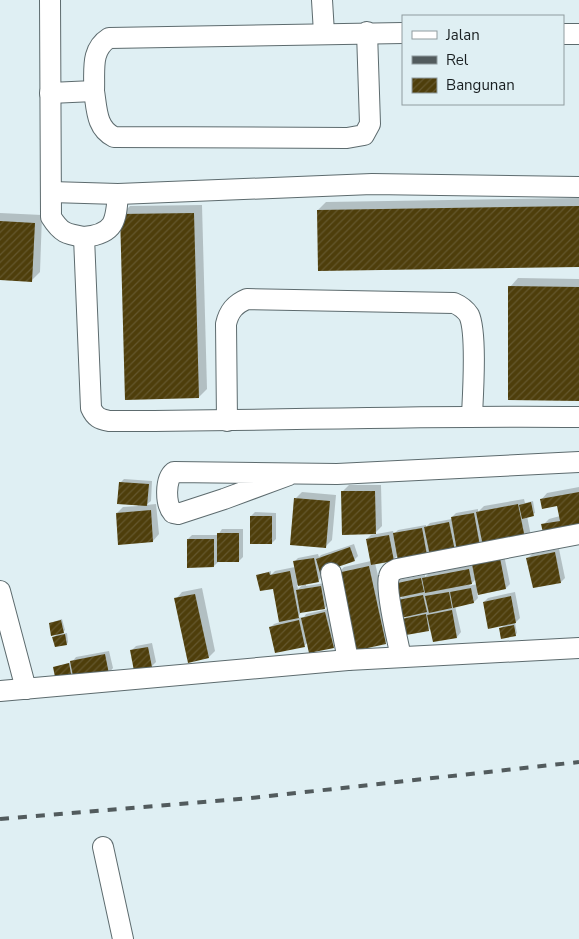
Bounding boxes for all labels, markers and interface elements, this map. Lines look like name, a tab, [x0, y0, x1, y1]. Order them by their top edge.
legend	[402, 15, 564, 105]
text: Jalan	[445, 25, 480, 45]
text: Rel	[446, 50, 469, 70]
text: Bangunan	[446, 75, 515, 95]

